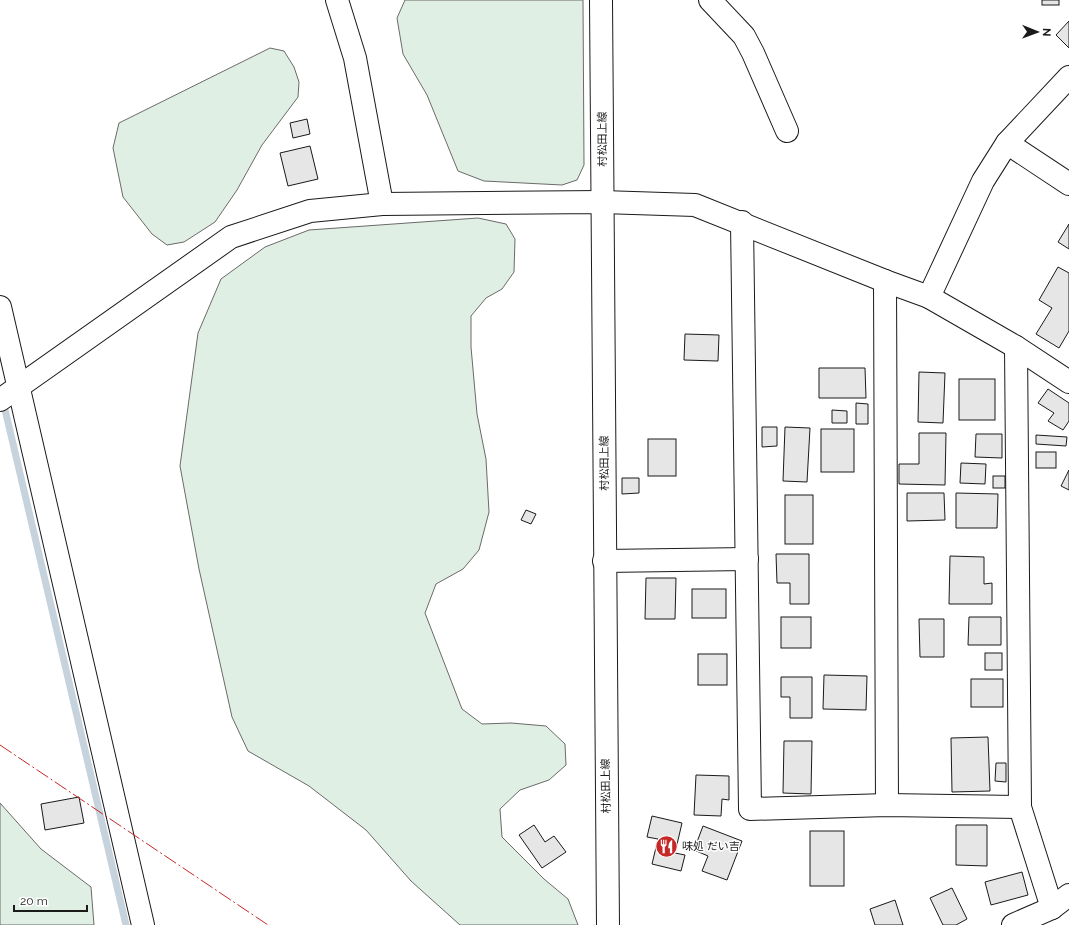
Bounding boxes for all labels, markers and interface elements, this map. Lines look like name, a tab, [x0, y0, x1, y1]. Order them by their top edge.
north arrow	[1017, 12, 1057, 52]
text: N	[1040, 28, 1053, 36]
street label: 村松田上線	[596, 112, 609, 167]
street label: 村松田上線	[598, 436, 611, 491]
street label: 村松田上線	[599, 758, 613, 814]
restaurant icon: 味処 だい吉	[654, 833, 680, 859]
place label: 味処 だい吉	[682, 840, 740, 853]
scale bar	[14, 887, 87, 913]
text: 20 m	[20, 894, 48, 908]

